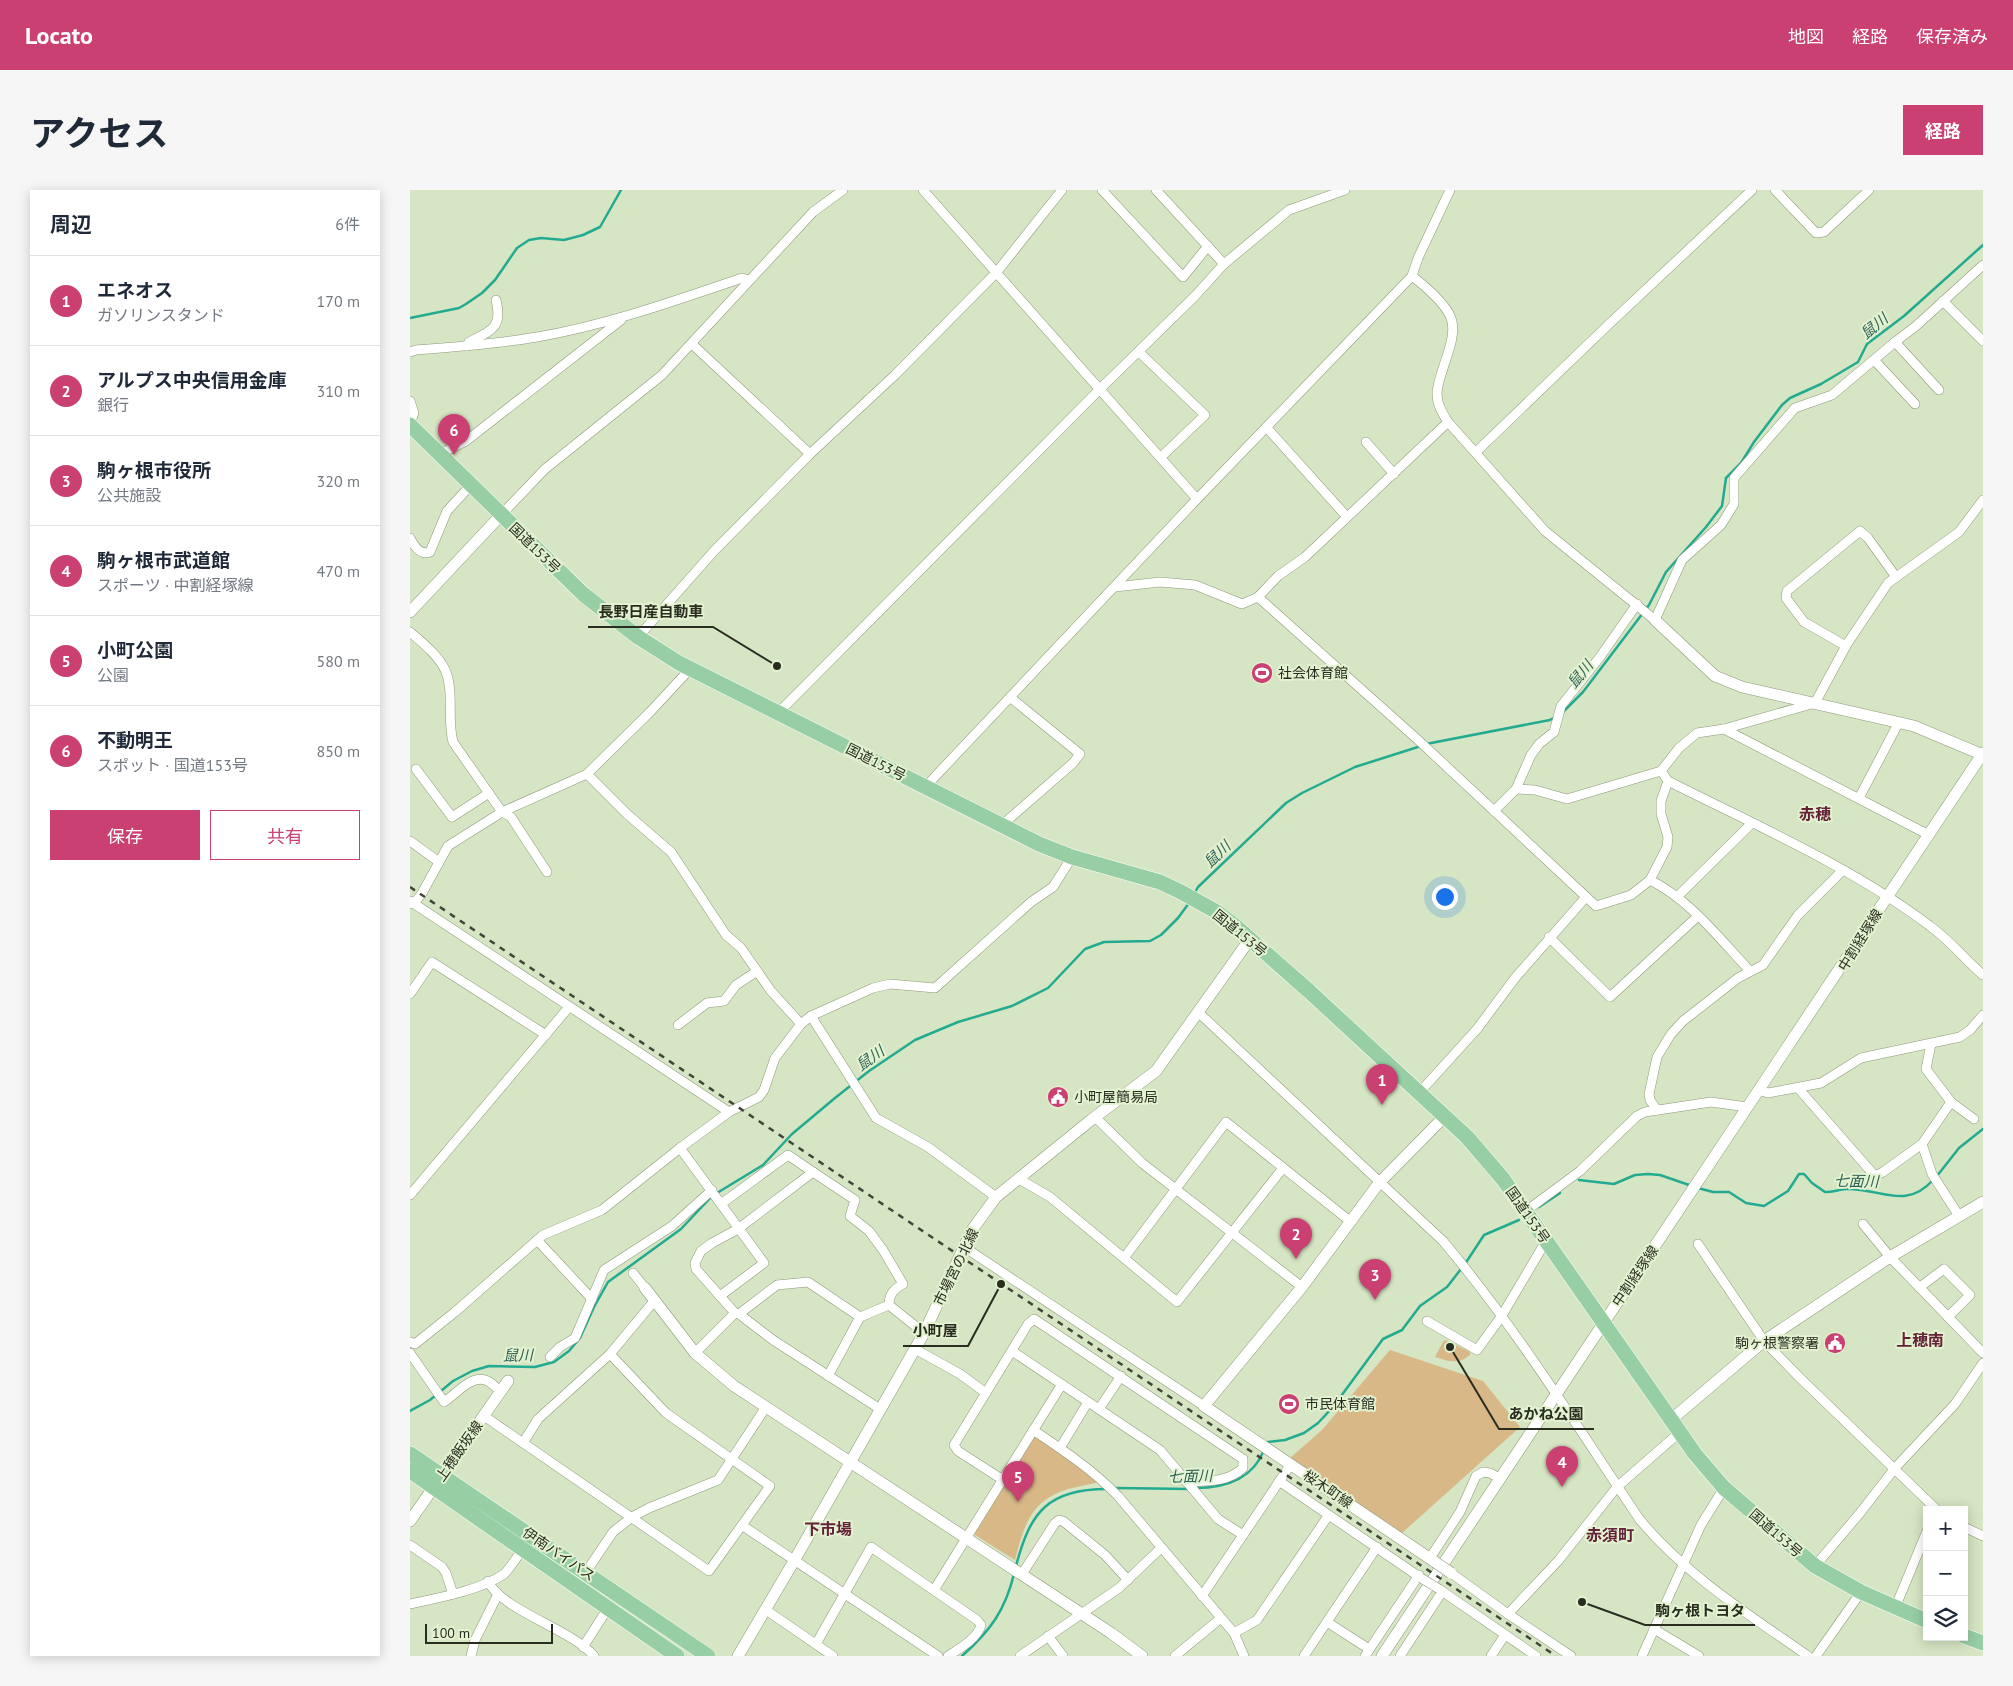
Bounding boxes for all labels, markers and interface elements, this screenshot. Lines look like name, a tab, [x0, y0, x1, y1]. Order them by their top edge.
text: Locato	[25, 20, 93, 51]
text: 地図	[1788, 25, 1824, 48]
text: 経路	[1852, 25, 1888, 48]
text: 保存済み	[1916, 25, 1988, 48]
button: 経路	[1903, 105, 1983, 155]
text: アクセス	[30, 110, 168, 156]
text: 周辺	[50, 211, 92, 238]
text: 6件	[335, 214, 360, 234]
text: エネオス	[97, 278, 173, 302]
text: 1	[61, 291, 71, 311]
text: 170 m	[317, 291, 360, 311]
text: ガソリンスタンド	[97, 305, 225, 325]
water label: 鼠川	[1856, 308, 1893, 343]
text: アルプス中央信用金庫	[97, 368, 287, 392]
text: 2	[61, 381, 71, 401]
text: 310 m	[317, 381, 360, 401]
text: 銀行	[97, 395, 129, 415]
pin: 6	[438, 414, 470, 455]
text: 駒ヶ根市役所	[97, 458, 211, 482]
text: 3	[61, 471, 71, 491]
text: 320 m	[317, 471, 360, 491]
text: 公共施設	[97, 485, 161, 505]
street label: 国道153号	[505, 519, 565, 577]
text: 駒ヶ根市武道館	[97, 548, 230, 572]
text: 4	[61, 561, 71, 581]
text: 470 m	[317, 561, 360, 581]
text: スポーツ · 中割経塚線	[97, 575, 254, 595]
callout: 長野日産自動車	[588, 597, 713, 627]
text: 長野日産自動車	[598, 602, 704, 621]
text: 小町公園	[97, 638, 173, 662]
text: 5	[61, 651, 71, 671]
text: 580 m	[317, 651, 360, 671]
water label: 鼠川	[1563, 655, 1598, 692]
sports icon: 社会体育館	[1250, 661, 1274, 685]
place label: 社会体育館	[1278, 664, 1348, 682]
text: 公園	[97, 665, 129, 685]
text: 不動明王	[97, 728, 173, 752]
street label: 国道153号	[843, 739, 909, 785]
text: 6	[61, 741, 71, 761]
text: 850 m	[317, 741, 360, 761]
text: スポット · 国道153号	[97, 755, 248, 775]
district label: 赤穂	[1799, 804, 1831, 824]
button: 保存	[50, 810, 200, 860]
button: 共有	[210, 810, 360, 860]
water label: 鼠川	[1200, 835, 1236, 871]
your location	[1432, 884, 1458, 910]
street label: 国道153号	[1209, 906, 1271, 960]
street label: 中割経塚線	[1834, 906, 1886, 974]
water label: 鼠川	[852, 1040, 889, 1075]
pin: 1	[1366, 1064, 1398, 1105]
public building icon: 小町屋簡易局	[1046, 1085, 1070, 1109]
place label: 小町屋簡易局	[1074, 1088, 1158, 1106]
water label: 七面川	[1833, 1171, 1881, 1191]
street label: 国道153号	[1502, 1183, 1554, 1247]
pin: 2	[1280, 1218, 1312, 1259]
street label: 市場宮の北線	[929, 1225, 983, 1309]
street label: 中割経塚線	[1608, 1242, 1662, 1310]
pin: 3	[1359, 1259, 1391, 1300]
callout: 小町屋	[903, 1316, 968, 1346]
text: 小町屋	[912, 1321, 958, 1340]
district label: 上穂南	[1896, 1330, 1944, 1350]
public building icon: 駒ヶ根警察署	[1823, 1331, 1847, 1355]
place label: 駒ヶ根警察署	[1735, 1334, 1819, 1352]
water label: 鼠川	[503, 1345, 535, 1365]
sports icon: 市民体育館	[1277, 1392, 1301, 1416]
place label: 市民体育館	[1305, 1395, 1375, 1413]
callout: あかね公園	[1499, 1399, 1594, 1429]
text: あかね公園	[1508, 1404, 1584, 1423]
street label: 上穂飯坂線	[432, 1417, 486, 1485]
pin: 4	[1546, 1446, 1578, 1487]
pin: 5	[1002, 1461, 1034, 1502]
water label: 七面川	[1167, 1466, 1215, 1486]
street label: 桜木町線	[1300, 1466, 1356, 1512]
street label: 国道153号	[1746, 1505, 1806, 1561]
map controls	[1923, 1506, 1968, 1641]
button: +	[1923, 1506, 1968, 1551]
district label: 下市場	[804, 1519, 852, 1539]
street label: 伊南バイパス	[519, 1523, 599, 1585]
district label: 赤須町	[1586, 1525, 1634, 1545]
button: −	[1923, 1551, 1968, 1596]
callout: 駒ヶ根トヨタ	[1645, 1595, 1755, 1625]
button: layers	[1923, 1596, 1968, 1641]
text: 駒ヶ根トヨタ	[1655, 1601, 1745, 1620]
scale bar	[425, 1621, 552, 1644]
text: 100 m	[432, 1624, 470, 1642]

